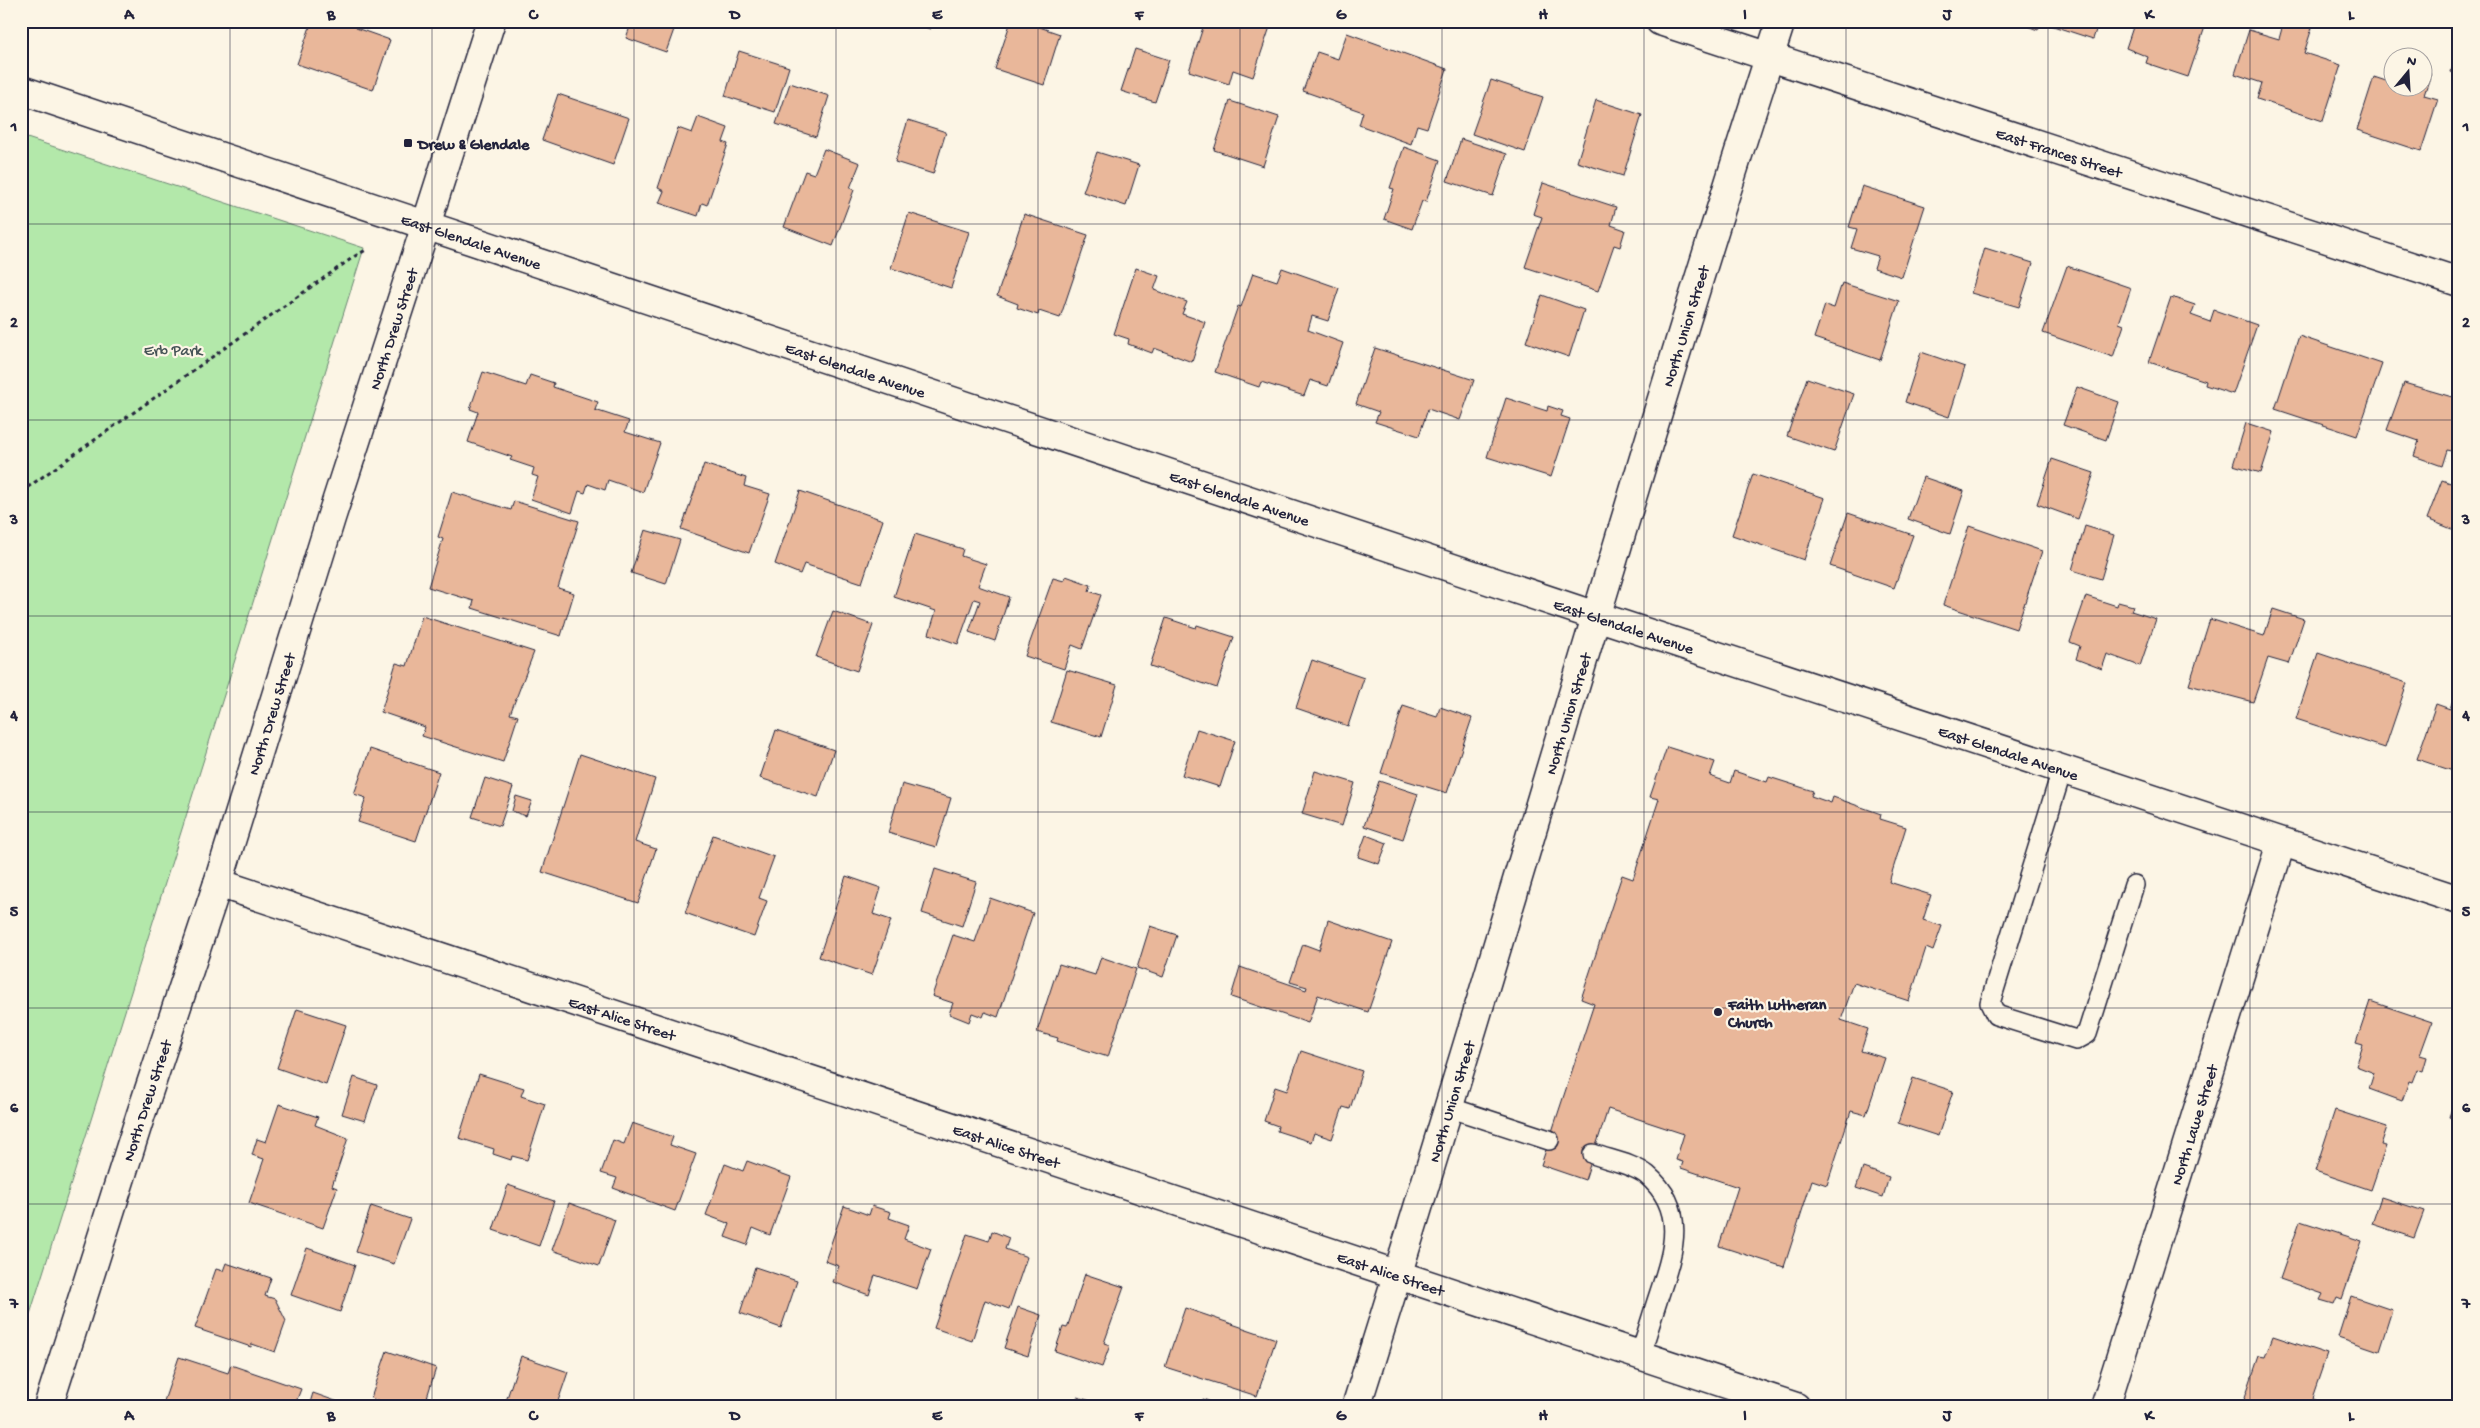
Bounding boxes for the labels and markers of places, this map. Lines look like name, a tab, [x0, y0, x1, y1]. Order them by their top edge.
marker: Drew & Glendale	[402, 137, 414, 149]
place label: Drew & Glendale	[416, 137, 530, 156]
place label: Faith Lutheran Church	[1727, 997, 1827, 1034]
marker: Faith Lutheran Church	[1712, 1006, 1724, 1018]

